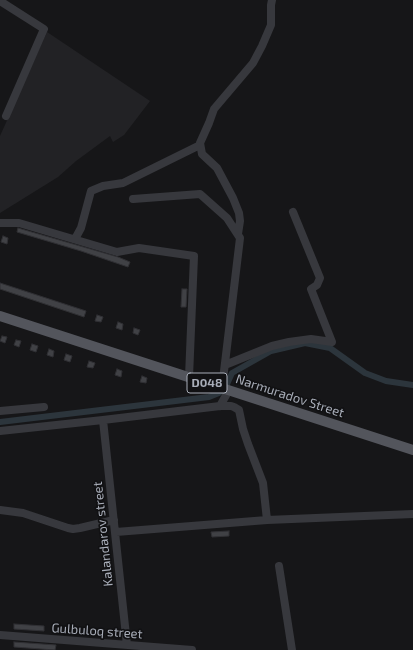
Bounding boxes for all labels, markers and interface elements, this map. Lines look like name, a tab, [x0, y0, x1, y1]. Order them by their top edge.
street label: Narmuradov Street	[234, 371, 346, 421]
road number: D048	[187, 373, 227, 393]
street label: Kalandarov street	[90, 481, 116, 587]
street label: Gulbuloq street	[51, 620, 143, 642]

